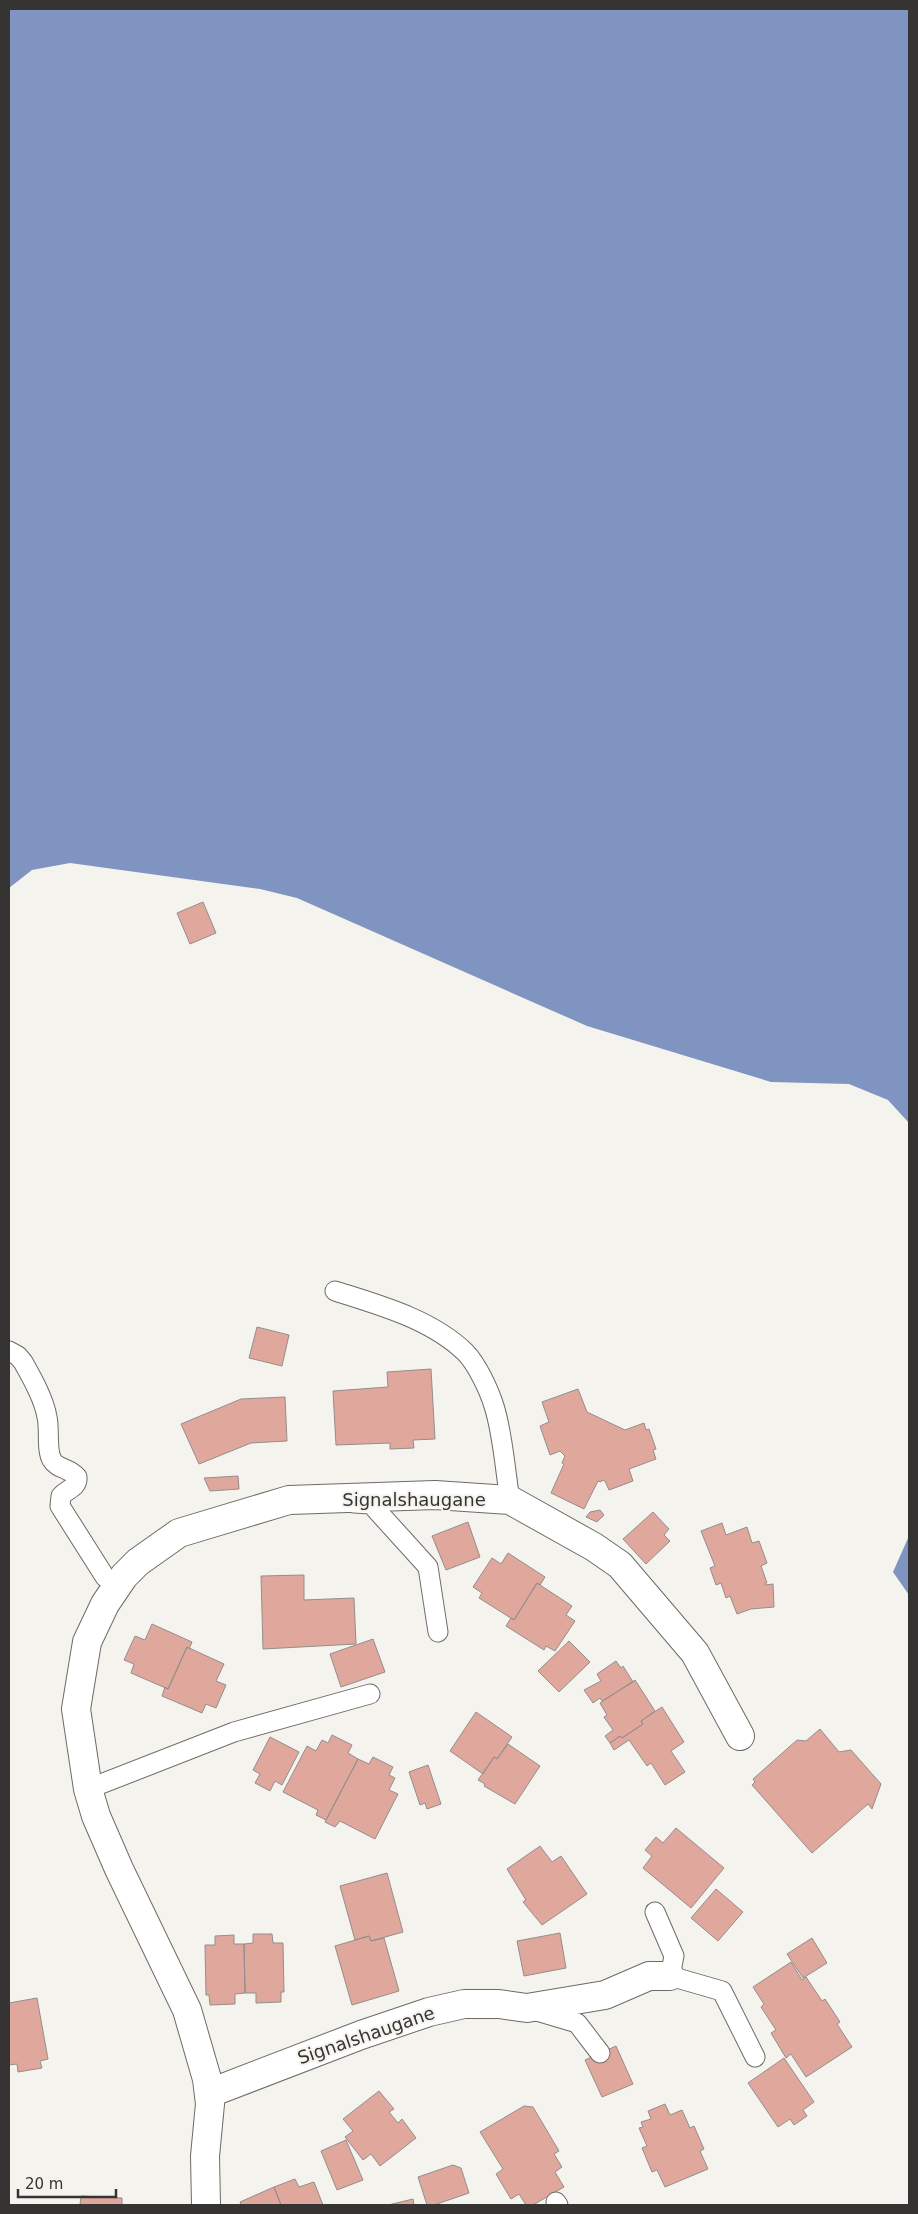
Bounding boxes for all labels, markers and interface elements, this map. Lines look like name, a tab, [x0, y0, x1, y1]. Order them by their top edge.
street label: Signalshaugane	[342, 1489, 486, 1510]
street label: Signalshaugane	[295, 2002, 437, 2068]
scale bar	[18, 2166, 115, 2198]
text: 20 m	[25, 2175, 63, 2193]

